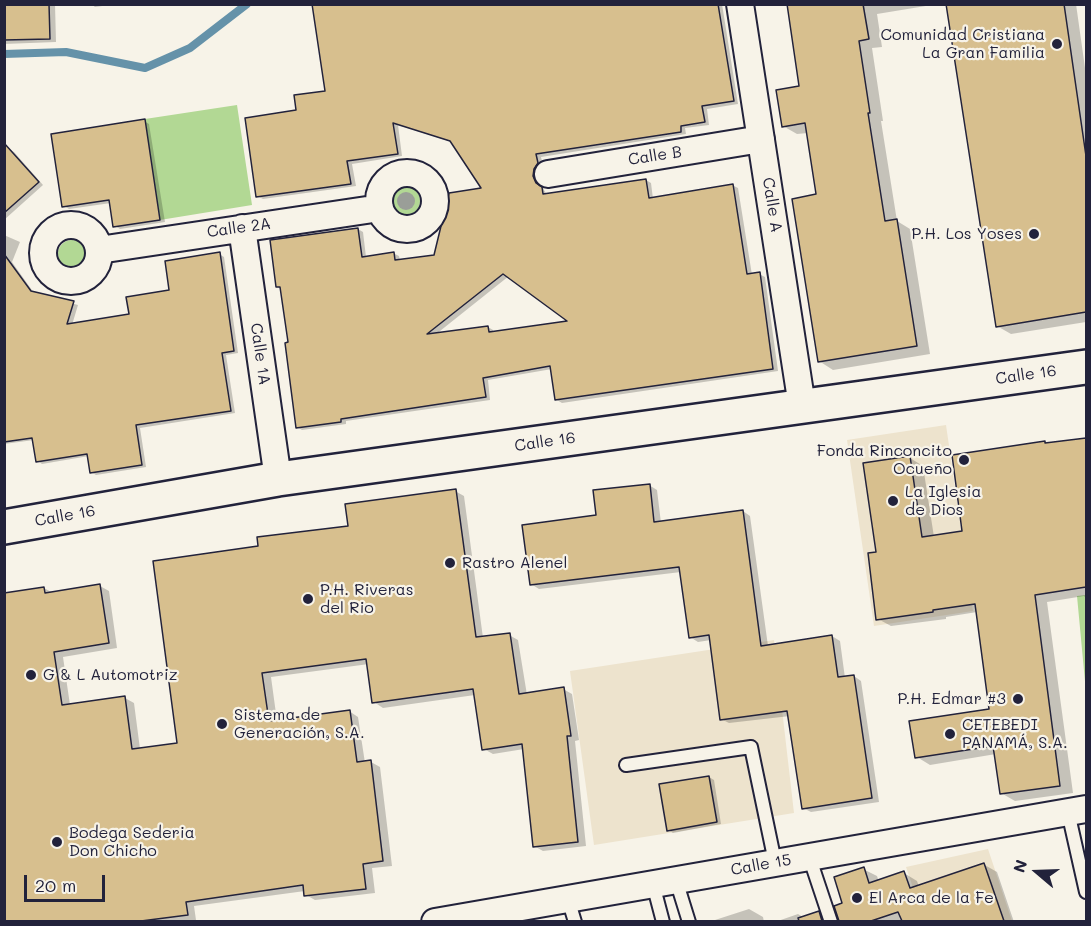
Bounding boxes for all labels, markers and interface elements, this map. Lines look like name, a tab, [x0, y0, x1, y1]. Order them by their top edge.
place label: Comunidad Cristiana La Gran Familia	[881, 25, 1045, 63]
marker: Comunidad Cristiana La Gran Familia	[1050, 37, 1064, 51]
street label: Calle B	[627, 142, 683, 170]
street label: Calle A	[758, 176, 786, 234]
street label: Calle 2A	[206, 214, 272, 242]
place label: P.H. Los Yoses	[912, 224, 1022, 244]
marker: P.H. Los Yoses	[1027, 227, 1041, 241]
street label: Calle 1A	[246, 322, 274, 386]
street label: Calle 16	[994, 361, 1058, 389]
street label: Calle 16	[513, 428, 577, 456]
place label: Fonda Rinconcito Ocueño	[817, 441, 952, 479]
marker: Fonda Rinconcito Ocueño	[957, 453, 971, 467]
place label: La Iglesia de Dios	[905, 482, 981, 520]
marker: La Iglesia de Dios	[886, 494, 900, 508]
street label: Calle 16	[33, 501, 97, 531]
place label: Rastro Alenel	[462, 553, 567, 573]
marker: Rastro Alenel	[443, 556, 457, 570]
place label: P.H. Riveras del Rio	[320, 580, 413, 618]
marker: P.H. Riveras del Rio	[301, 592, 315, 606]
place label: G & L Automotriz	[43, 665, 178, 685]
marker: G & L Automotriz	[24, 668, 38, 682]
place label: P.H. Edmar #3	[897, 689, 1006, 709]
marker: P.H. Edmar #3	[1011, 692, 1025, 706]
place label: Sistema de Generación, S.A.	[234, 705, 365, 743]
place label: CETEBEDI PANAMÁ, S.A.	[962, 715, 1068, 753]
marker: Sistema de Generación, S.A.	[215, 717, 229, 731]
marker: CETEBEDI PANAMÁ, S.A.	[943, 727, 957, 741]
place label: Bodega Sederia Don Chicho	[69, 823, 195, 861]
marker: Bodega Sederia Don Chicho	[50, 835, 64, 849]
north arrow	[1007, 842, 1067, 902]
street label: Calle 15	[729, 850, 793, 880]
text: N	[1008, 857, 1031, 875]
scale bar	[27, 863, 108, 901]
text: 20 m	[35, 873, 76, 897]
place label: El Arca de la Fe	[869, 888, 994, 908]
marker: El Arca de la Fe	[850, 891, 864, 905]

